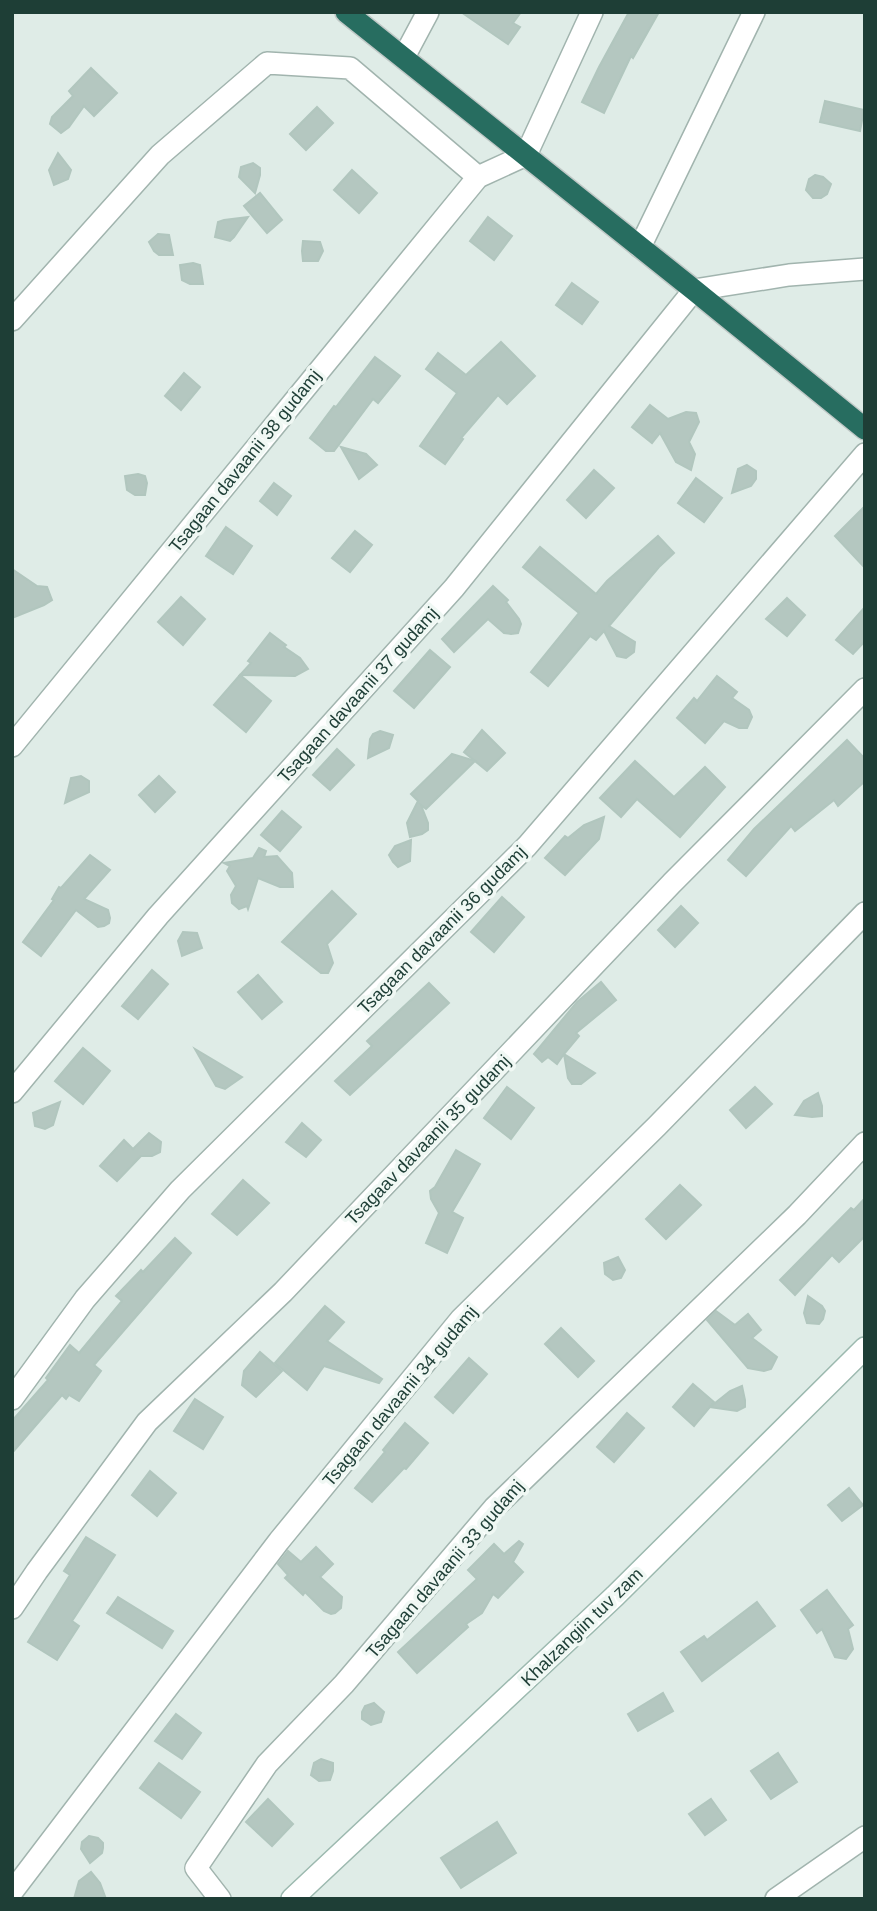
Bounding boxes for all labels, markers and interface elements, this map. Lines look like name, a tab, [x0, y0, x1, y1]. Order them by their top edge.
street label: Tsagaan davaanii 38 gudamj	[165, 366, 325, 556]
street label: Tsagaan davaanii 37 gudamj	[274, 603, 442, 787]
street label: Tsagaan davaanii 36 gudamj	[354, 842, 530, 1018]
street label: Tsagaav davaanii 35 gudamj	[342, 1051, 514, 1229]
street label: Tsagaan davaanii 34 gudamj	[319, 1302, 481, 1490]
street label: Tsagaan davaanii 33 gudamj	[362, 1476, 528, 1662]
street label: Khalzangiin tuv zam	[517, 1564, 647, 1690]

